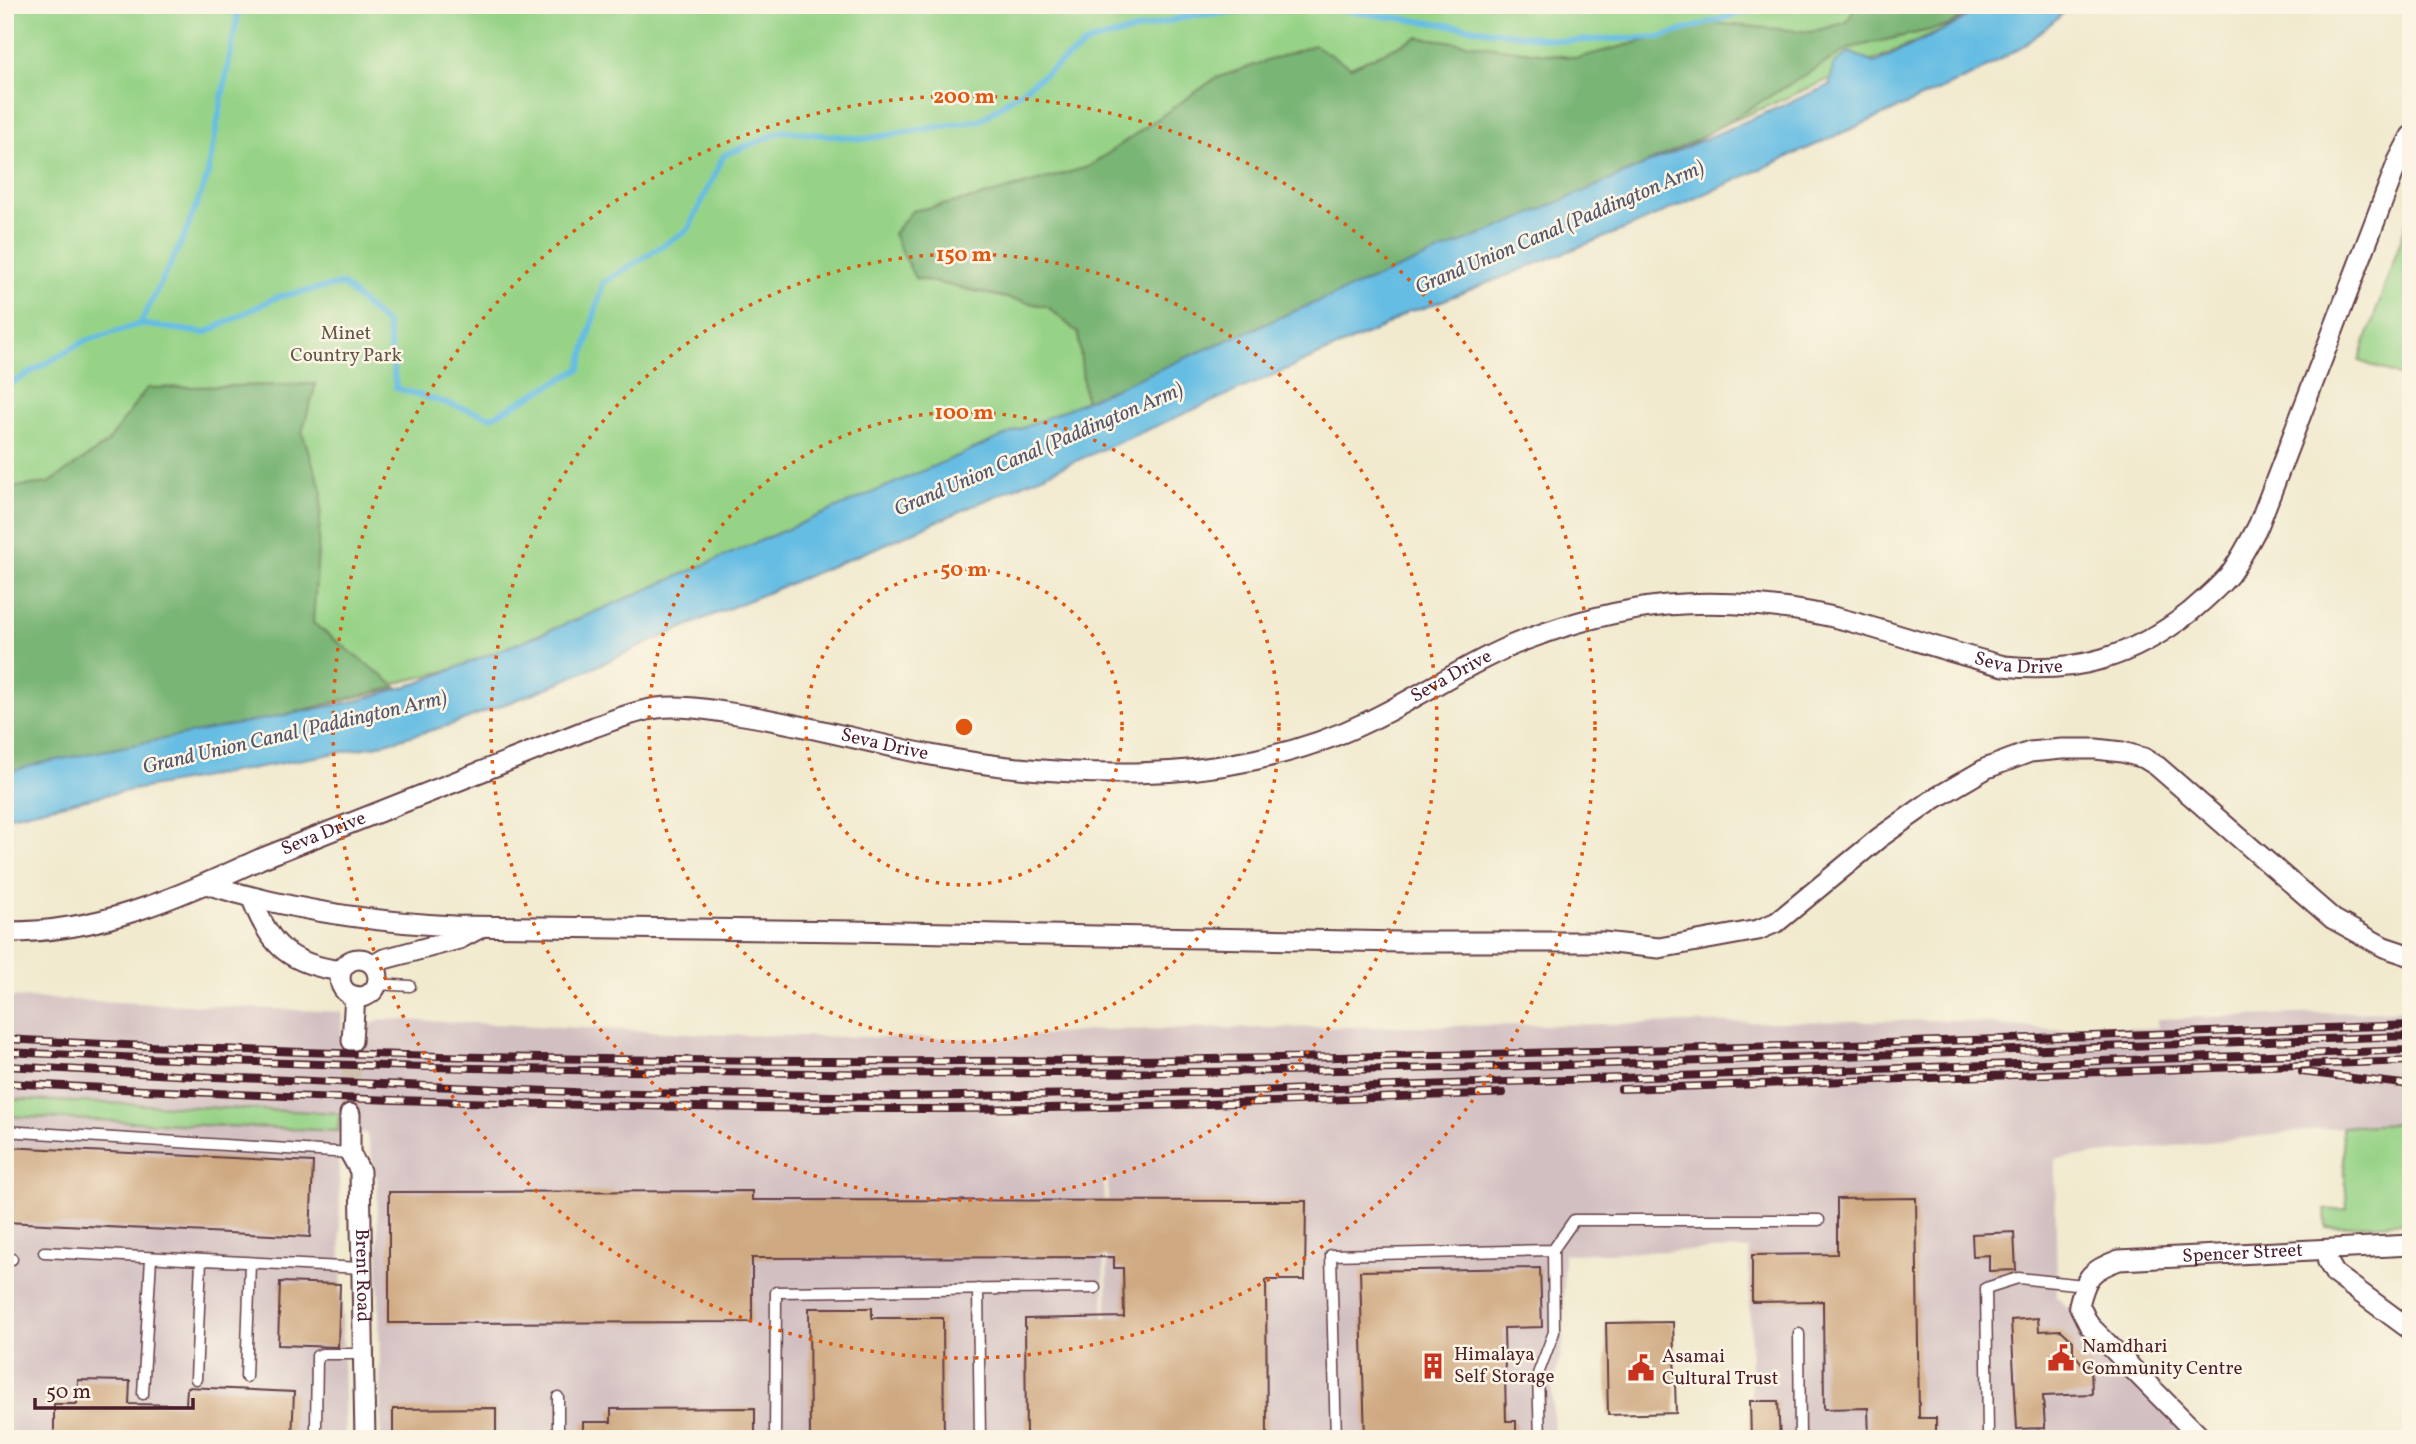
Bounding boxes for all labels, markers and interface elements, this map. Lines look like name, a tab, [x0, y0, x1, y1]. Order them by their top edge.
text: 200 m	[933, 83, 995, 112]
water label: Grand Union Canal (Paddington Arm)	[1411, 154, 1709, 302]
text: 150 m	[936, 241, 992, 270]
park label: Minet Country Park	[290, 321, 402, 369]
water label: Grand Union Canal (Paddington Arm)	[890, 376, 1188, 524]
text: 100 m	[934, 399, 994, 428]
text: 50 m	[940, 556, 988, 585]
street label: Seva Drive	[1406, 644, 1496, 710]
street label: Seva Drive	[1971, 646, 2064, 681]
water label: Grand Union Canal (Paddington Arm)	[140, 684, 450, 782]
centre of rings	[952, 715, 976, 739]
street label: Seva Drive	[838, 722, 931, 767]
street label: Seva Drive	[277, 805, 370, 862]
street label: Brent Road	[348, 1228, 376, 1322]
street label: Spencer Street	[2181, 1238, 2304, 1270]
place label: Namdhari Community Centre	[2082, 1334, 2243, 1382]
place label: Himalaya Self Storage	[1454, 1342, 1555, 1390]
public building icon: Namdhari Community Centre	[2046, 1343, 2076, 1373]
place label: Asamai Cultural Trust	[1662, 1344, 1779, 1392]
building icon: Himalaya Self Storage	[1418, 1351, 1448, 1381]
public building icon: Asamai Cultural Trust	[1626, 1353, 1656, 1383]
scale bar	[35, 1367, 192, 1411]
text: 50 m	[46, 1378, 91, 1407]

